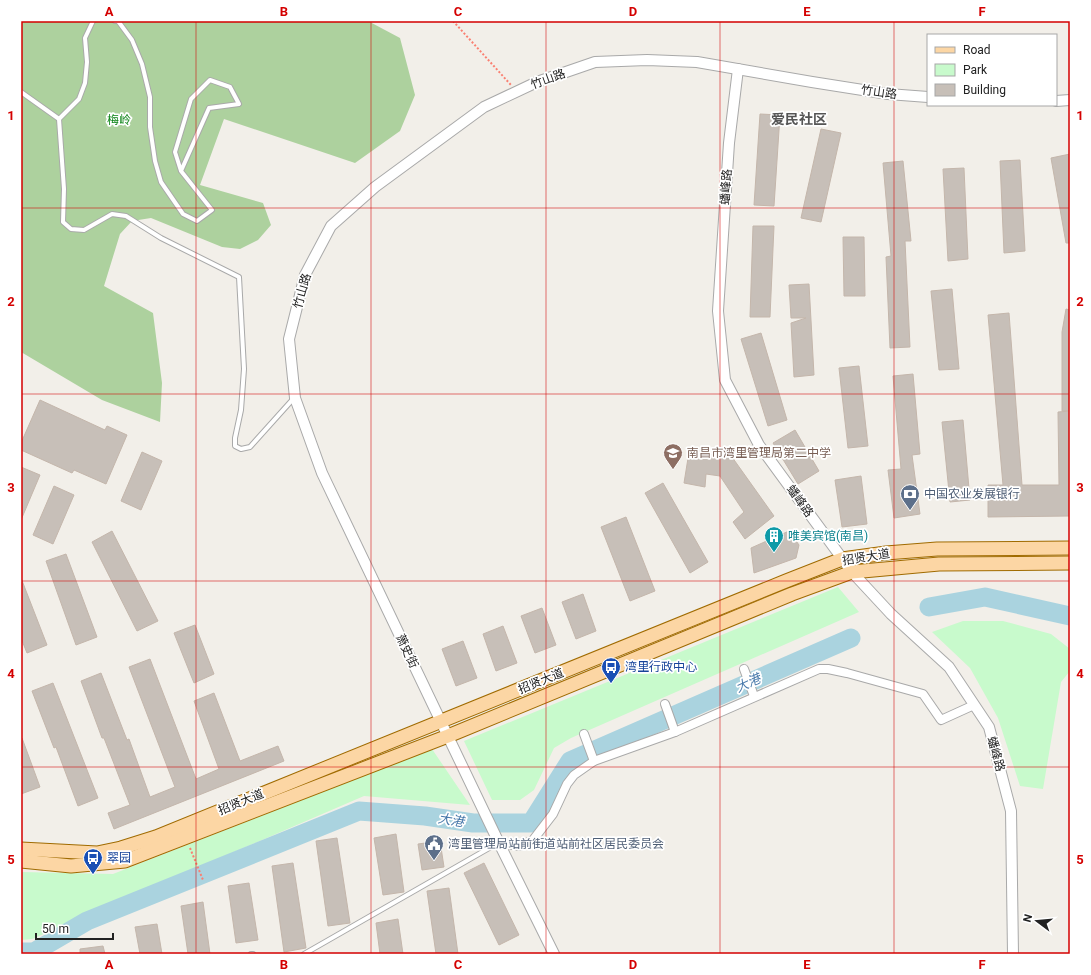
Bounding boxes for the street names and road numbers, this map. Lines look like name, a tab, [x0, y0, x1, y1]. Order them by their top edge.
street label: 竹山路	[529, 66, 567, 92]
street label: 竹山路	[860, 83, 898, 101]
street label: 蟠峰路	[718, 169, 734, 205]
street label: 竹山路	[290, 272, 314, 310]
street label: 蟠峰路	[784, 482, 816, 520]
street label: 招贤大道	[841, 546, 891, 568]
street label: 萧史街	[393, 632, 421, 670]
street label: 招贤大道	[516, 666, 566, 696]
street label: 蟠峰路	[985, 735, 1007, 773]
street label: 招贤大道	[216, 787, 266, 817]

